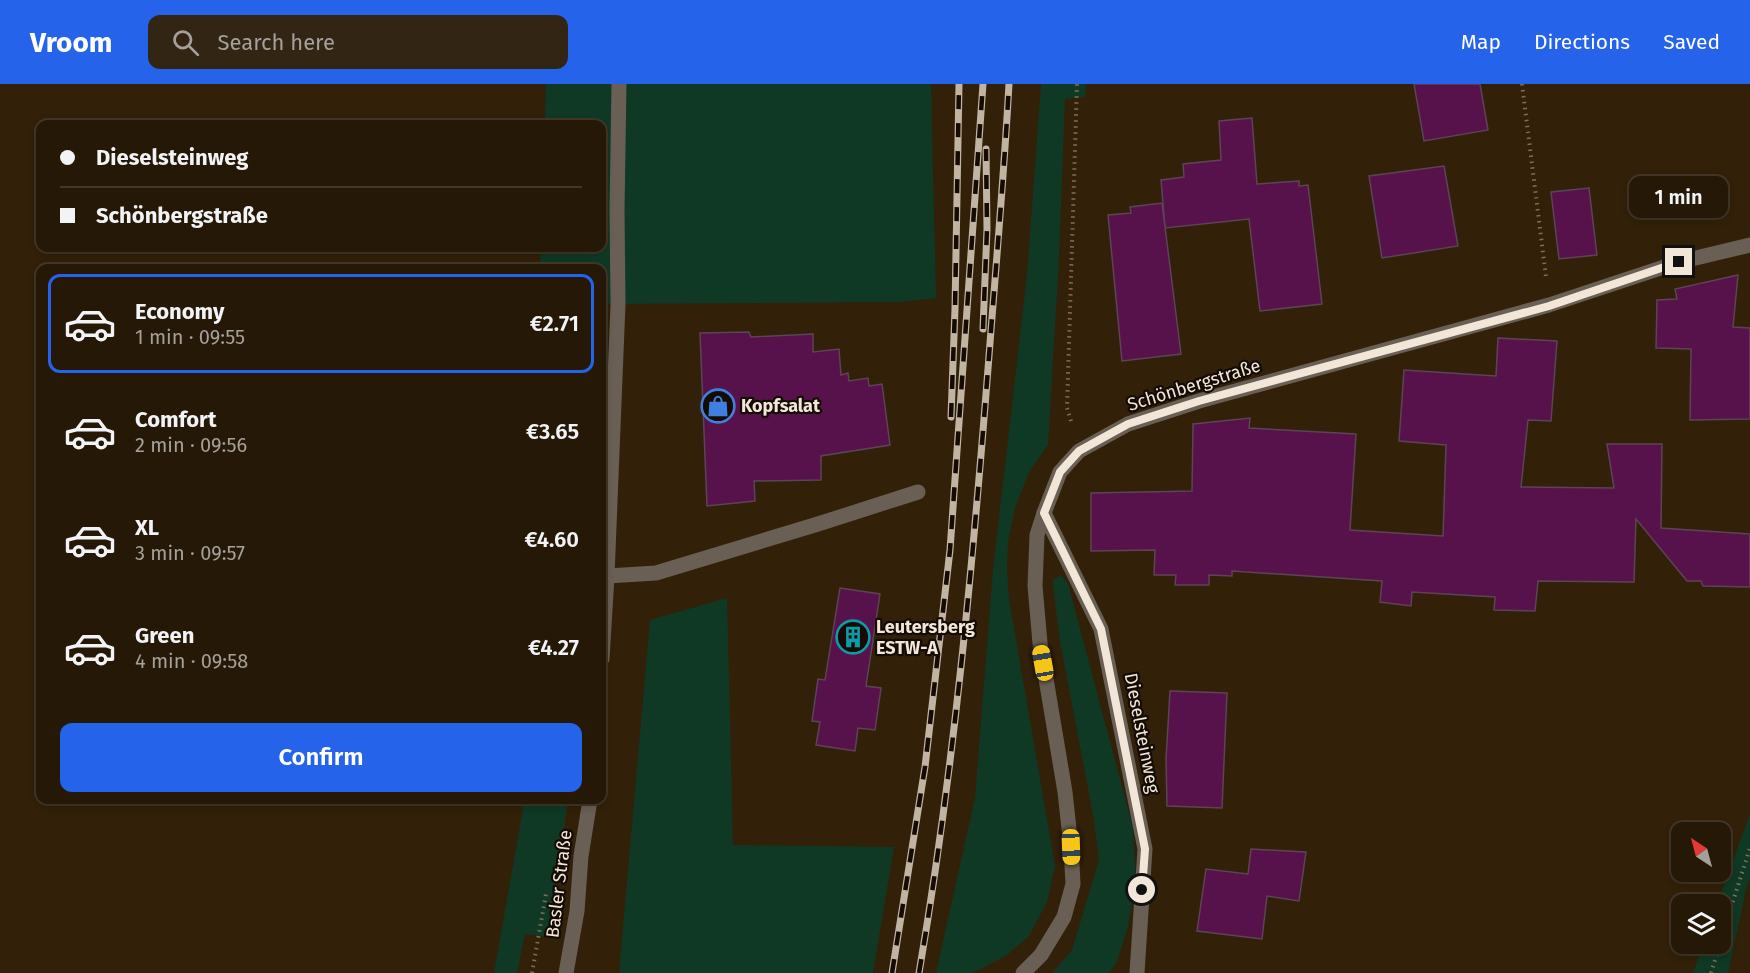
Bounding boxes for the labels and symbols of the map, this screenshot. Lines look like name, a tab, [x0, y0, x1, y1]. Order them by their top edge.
callout: 1 min	[1630, 175, 1728, 217]
route end	[1665, 248, 1692, 275]
street label: Schönbergstraße	[1125, 354, 1263, 416]
shop icon: Kopfsalat	[700, 388, 736, 424]
place label: Kopfsalat	[741, 395, 821, 417]
place label: Leutersberg ESTW-A	[876, 616, 975, 659]
building icon: Leutersberg ESTW-A	[835, 619, 871, 655]
car	[1031, 644, 1055, 682]
street label: Dieselsteinweg	[1120, 671, 1165, 796]
north arrow	[1671, 822, 1731, 882]
street label: Basler Straße	[541, 829, 577, 939]
car	[1061, 829, 1081, 865]
route start	[1128, 876, 1155, 903]

